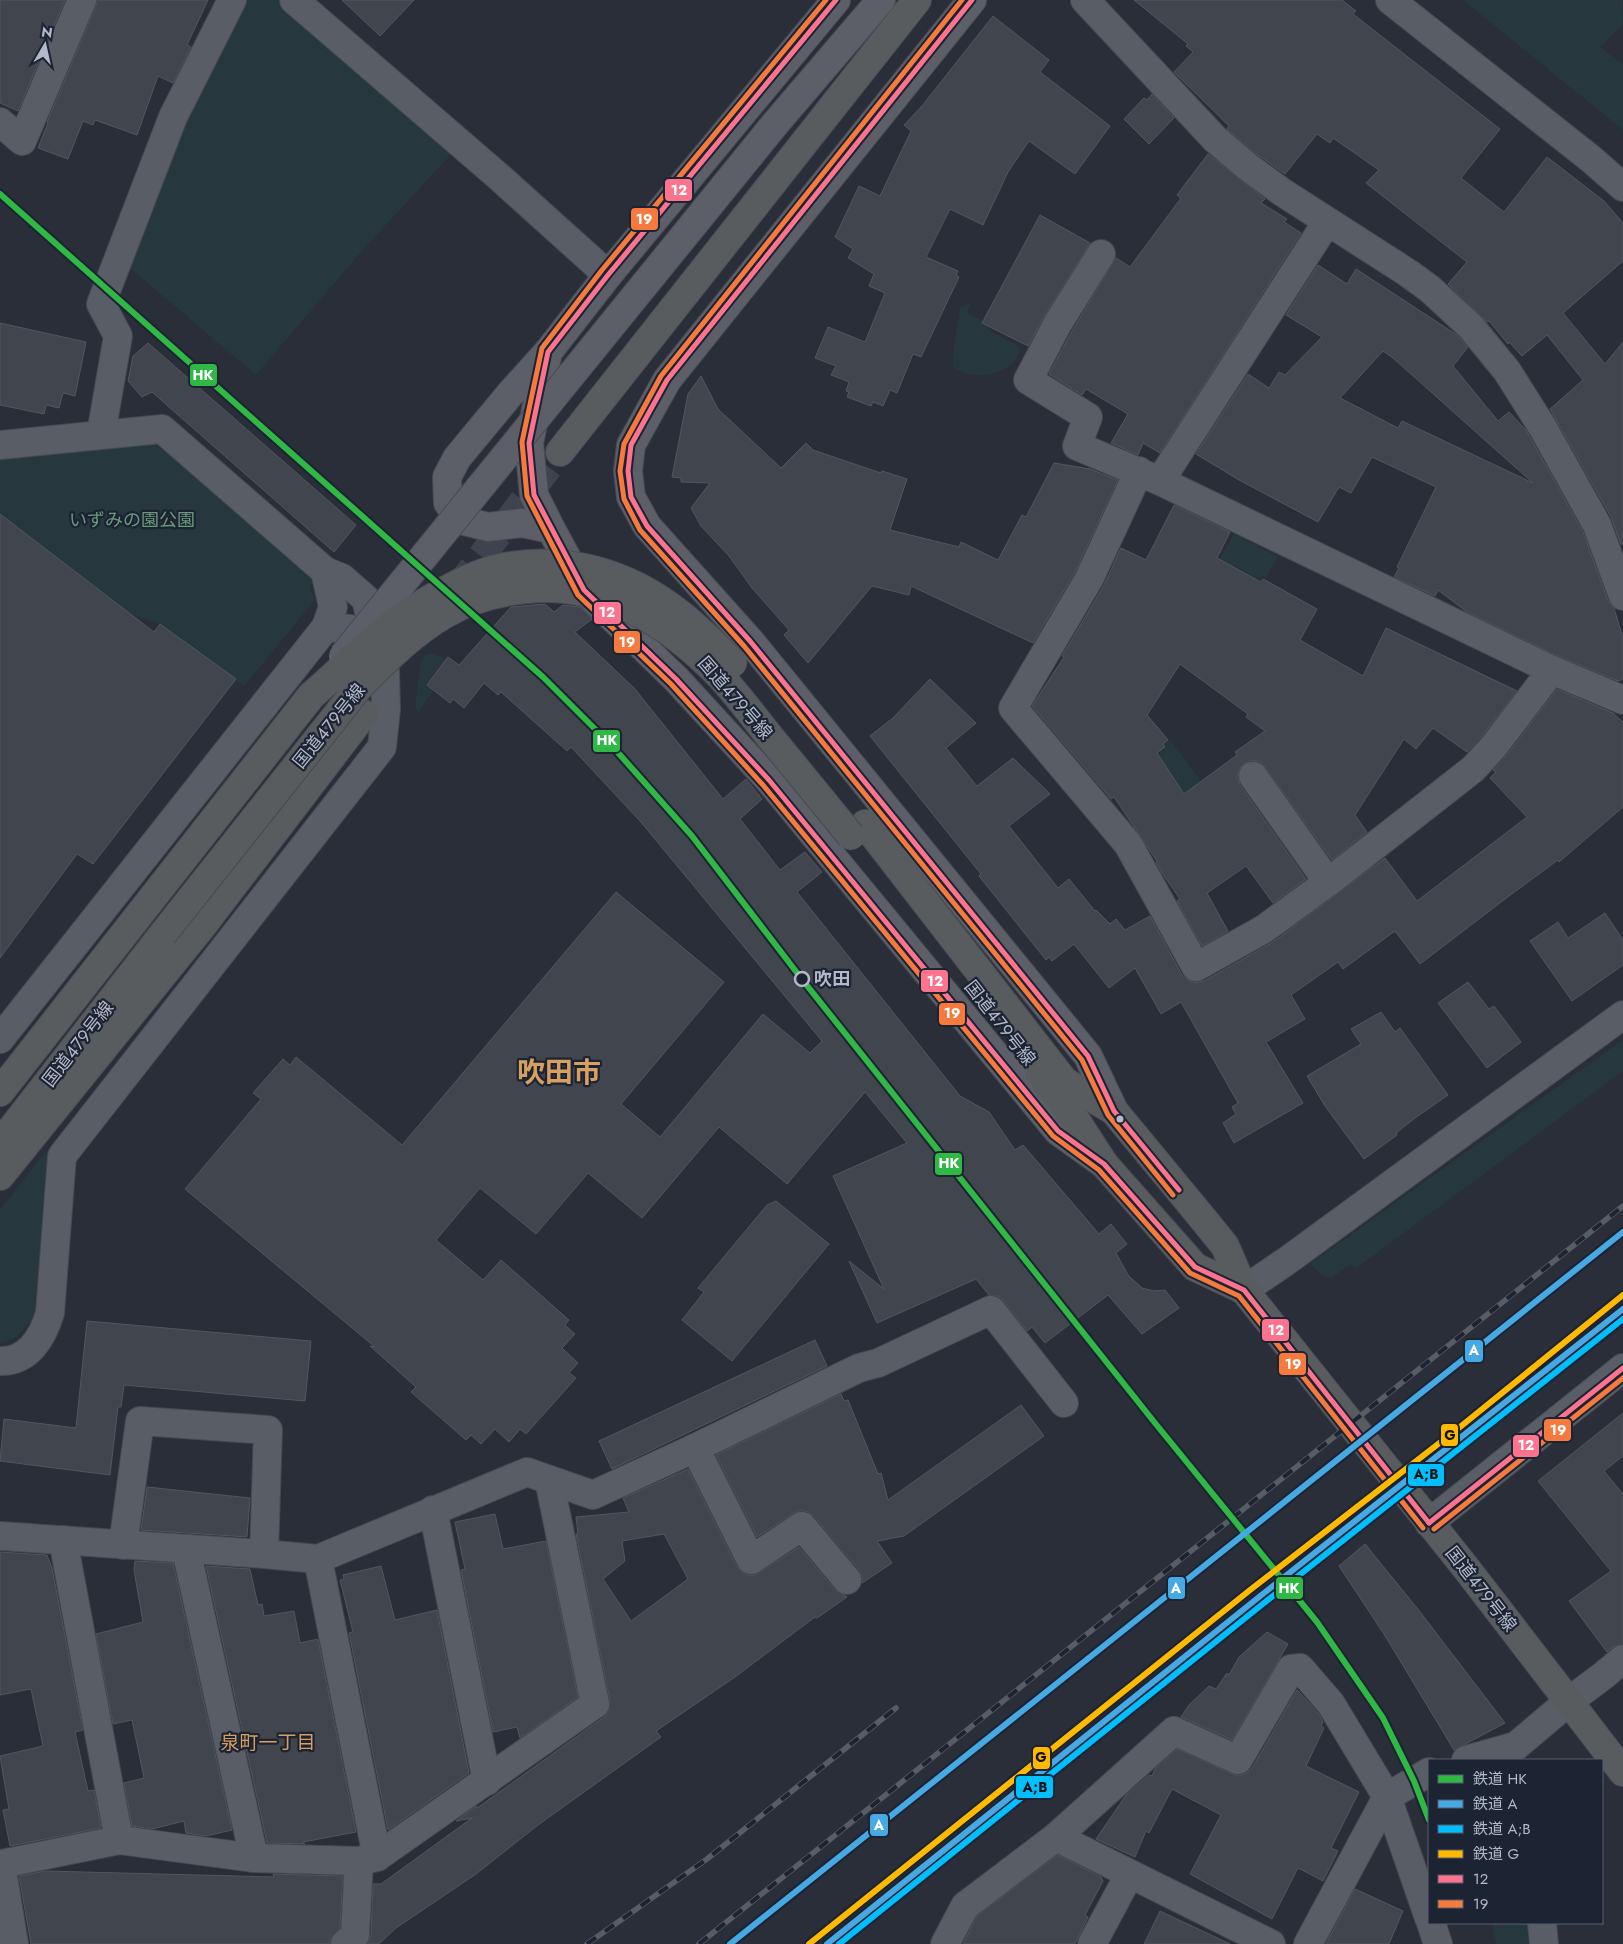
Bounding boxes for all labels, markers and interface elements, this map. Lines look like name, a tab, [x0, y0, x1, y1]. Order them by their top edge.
north arrow	[20, 20, 70, 70]
text: N	[40, 21, 54, 43]
line badge: 12	[664, 178, 693, 202]
text: 12	[671, 180, 687, 200]
line badge: 19	[630, 207, 659, 231]
text: 19	[636, 209, 652, 229]
line badge: HK	[189, 363, 218, 387]
text: HK	[193, 365, 214, 385]
park label: いずみの園公園	[69, 507, 195, 533]
line badge: 12	[593, 601, 622, 625]
text: 12	[599, 602, 615, 622]
line badge: 19	[613, 630, 641, 654]
text: 19	[619, 632, 635, 652]
street label: 国道479号線	[692, 651, 778, 745]
street label: 国道479号線	[287, 678, 371, 774]
line badge: HK	[592, 729, 621, 753]
text: HK	[597, 730, 618, 750]
place label: 吹田	[814, 966, 850, 992]
line badge: 12	[920, 969, 949, 993]
marker: 吹田	[794, 971, 810, 987]
text: 12	[927, 971, 943, 991]
street label: 国道479号線	[958, 975, 1042, 1071]
street label: 国道479号線	[36, 996, 120, 1092]
line badge: 19	[938, 1002, 966, 1026]
text: 19	[944, 1003, 960, 1023]
district label: 吹田市	[517, 1052, 601, 1093]
unlabelled marker	[1115, 1114, 1125, 1124]
line badge: HK	[934, 1152, 963, 1176]
text: HK	[939, 1153, 960, 1173]
line badge: 12	[1261, 1318, 1290, 1342]
text: 12	[1268, 1320, 1284, 1340]
line badge: A	[1464, 1339, 1484, 1363]
text: A	[1468, 1340, 1480, 1360]
line badge: 19	[1278, 1352, 1307, 1376]
text: 19	[1285, 1354, 1301, 1374]
line badge: 19	[1543, 1418, 1572, 1442]
text: 19	[1550, 1420, 1566, 1440]
line badge: G	[1440, 1423, 1459, 1447]
text: G	[1444, 1425, 1456, 1445]
line badge: 12	[1512, 1434, 1540, 1458]
text: 12	[1518, 1435, 1534, 1455]
line badge: A;B	[1407, 1463, 1445, 1487]
text: A;B	[1412, 1464, 1439, 1484]
street label: 国道479号線	[1439, 1541, 1523, 1637]
line badge: A	[1167, 1576, 1186, 1600]
line badge: HK	[1275, 1576, 1304, 1600]
text: A	[1170, 1578, 1182, 1598]
text: HK	[1279, 1578, 1300, 1598]
district label: 泉町一丁目	[220, 1729, 316, 1756]
line badge: G	[1032, 1746, 1051, 1770]
text: G	[1035, 1747, 1047, 1767]
legend	[1428, 1759, 1603, 1924]
text: 鉄道 HK	[1473, 1768, 1527, 1790]
line badge: A;B	[1015, 1775, 1054, 1799]
text: A;B	[1021, 1777, 1048, 1797]
text: 鉄道 A	[1473, 1793, 1518, 1815]
line badge: A	[869, 1813, 889, 1837]
text: A	[873, 1815, 885, 1835]
text: 鉄道 A;B	[1473, 1818, 1531, 1840]
text: 鉄道 G	[1473, 1843, 1519, 1865]
text: 12	[1473, 1868, 1488, 1890]
text: 19	[1473, 1893, 1488, 1915]

